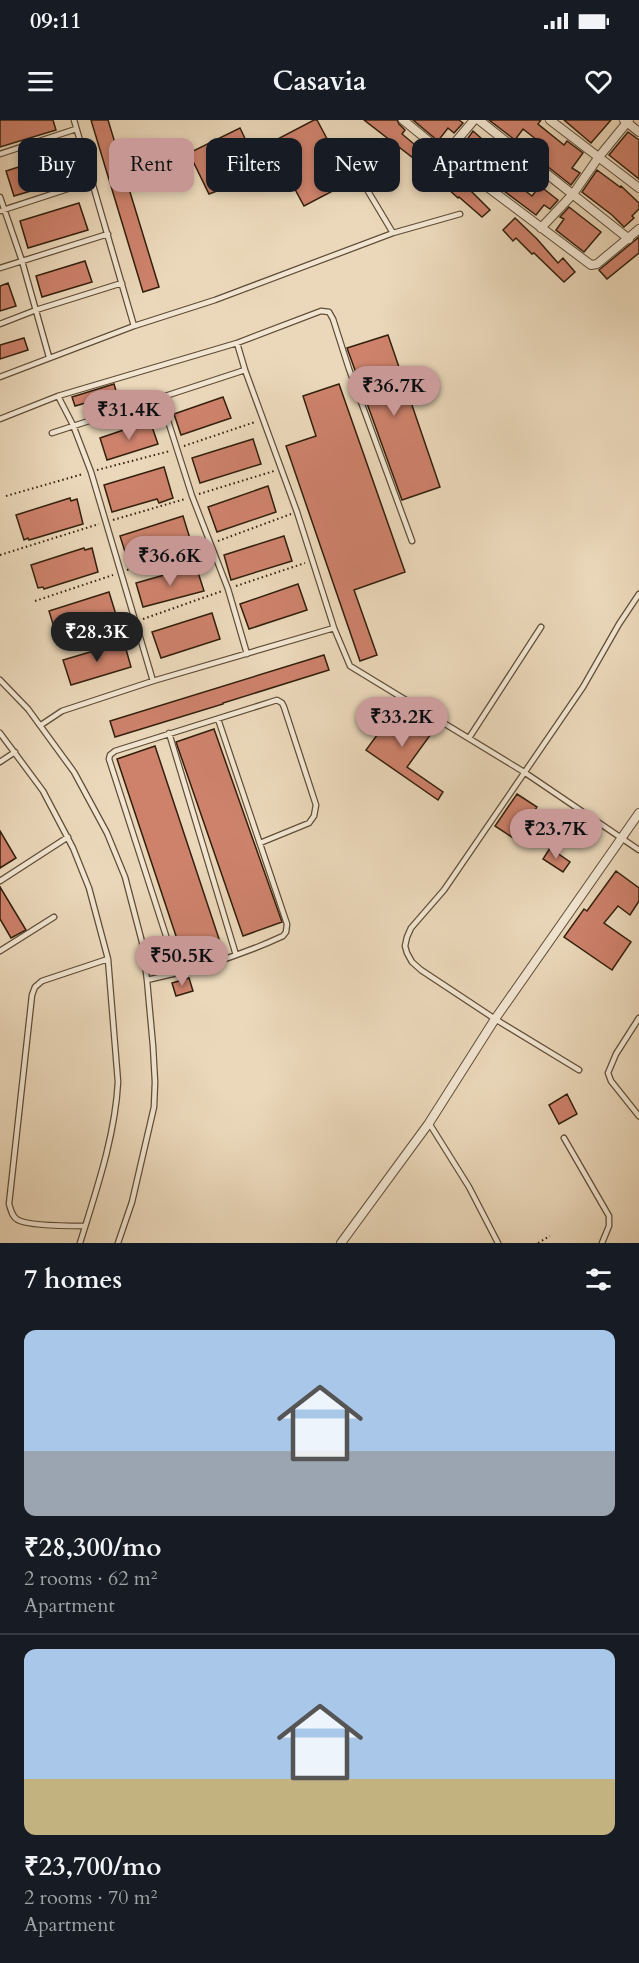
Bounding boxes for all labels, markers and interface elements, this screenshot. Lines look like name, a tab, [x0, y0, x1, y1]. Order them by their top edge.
text: 09:11	[30, 6, 81, 36]
text: Casavia	[273, 63, 366, 100]
icon: menu	[24, 65, 57, 98]
icon: heart	[582, 65, 615, 98]
chip: Buy	[18, 138, 97, 192]
chip: Rent	[109, 138, 194, 192]
chip: Filters	[206, 138, 302, 192]
chip: New	[314, 138, 400, 192]
chip: Apartment	[412, 138, 549, 192]
pin: ₹36.7K	[345, 366, 443, 417]
text: ₹36.7K	[362, 372, 426, 399]
pin: ₹31.4K	[80, 390, 178, 441]
text: ₹31.4K	[97, 396, 161, 423]
pin: ₹36.6K	[121, 536, 219, 587]
text: ₹36.6K	[138, 542, 202, 569]
pin: ₹28.3K	[48, 612, 146, 663]
text: ₹28.3K	[65, 618, 129, 645]
pin: ₹33.2K	[353, 697, 451, 748]
text: ₹33.2K	[370, 703, 434, 730]
pin: ₹23.7K	[507, 809, 605, 860]
text: ₹23.7K	[524, 815, 588, 842]
pin: ₹50.5K	[133, 936, 231, 987]
text: ₹50.5K	[150, 942, 214, 969]
text: 7 homes	[24, 1262, 122, 1297]
icon: filters	[582, 1263, 615, 1296]
icon: home	[266, 1369, 374, 1477]
text: ₹28,300/mo	[24, 1530, 161, 1565]
text: 2 rooms · 62 m²	[24, 1565, 157, 1592]
text: Apartment	[24, 1592, 115, 1619]
icon: home	[266, 1688, 374, 1796]
text: ₹23,700/mo	[24, 1849, 161, 1884]
text: 2 rooms · 70 m²	[24, 1884, 157, 1911]
text: Apartment	[24, 1911, 115, 1938]

